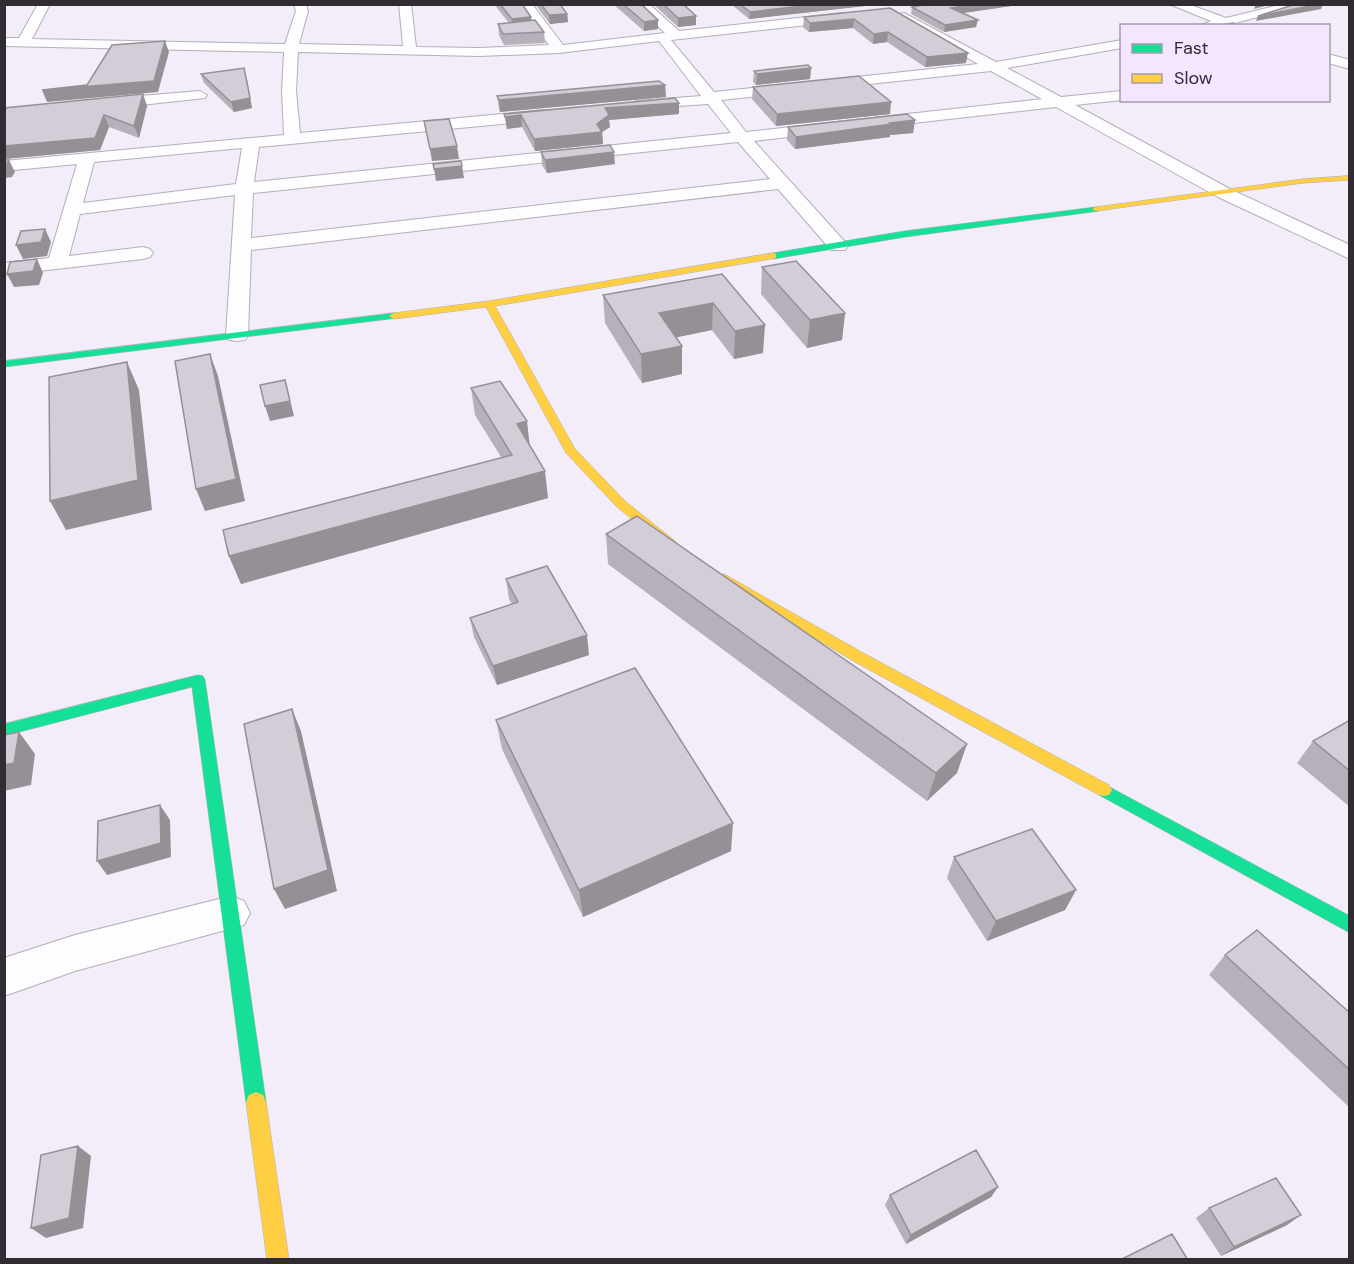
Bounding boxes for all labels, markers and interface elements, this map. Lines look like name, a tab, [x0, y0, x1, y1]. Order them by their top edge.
legend	[1120, 24, 1330, 102]
text: Fast	[1174, 36, 1209, 60]
text: Slow	[1174, 66, 1213, 90]

